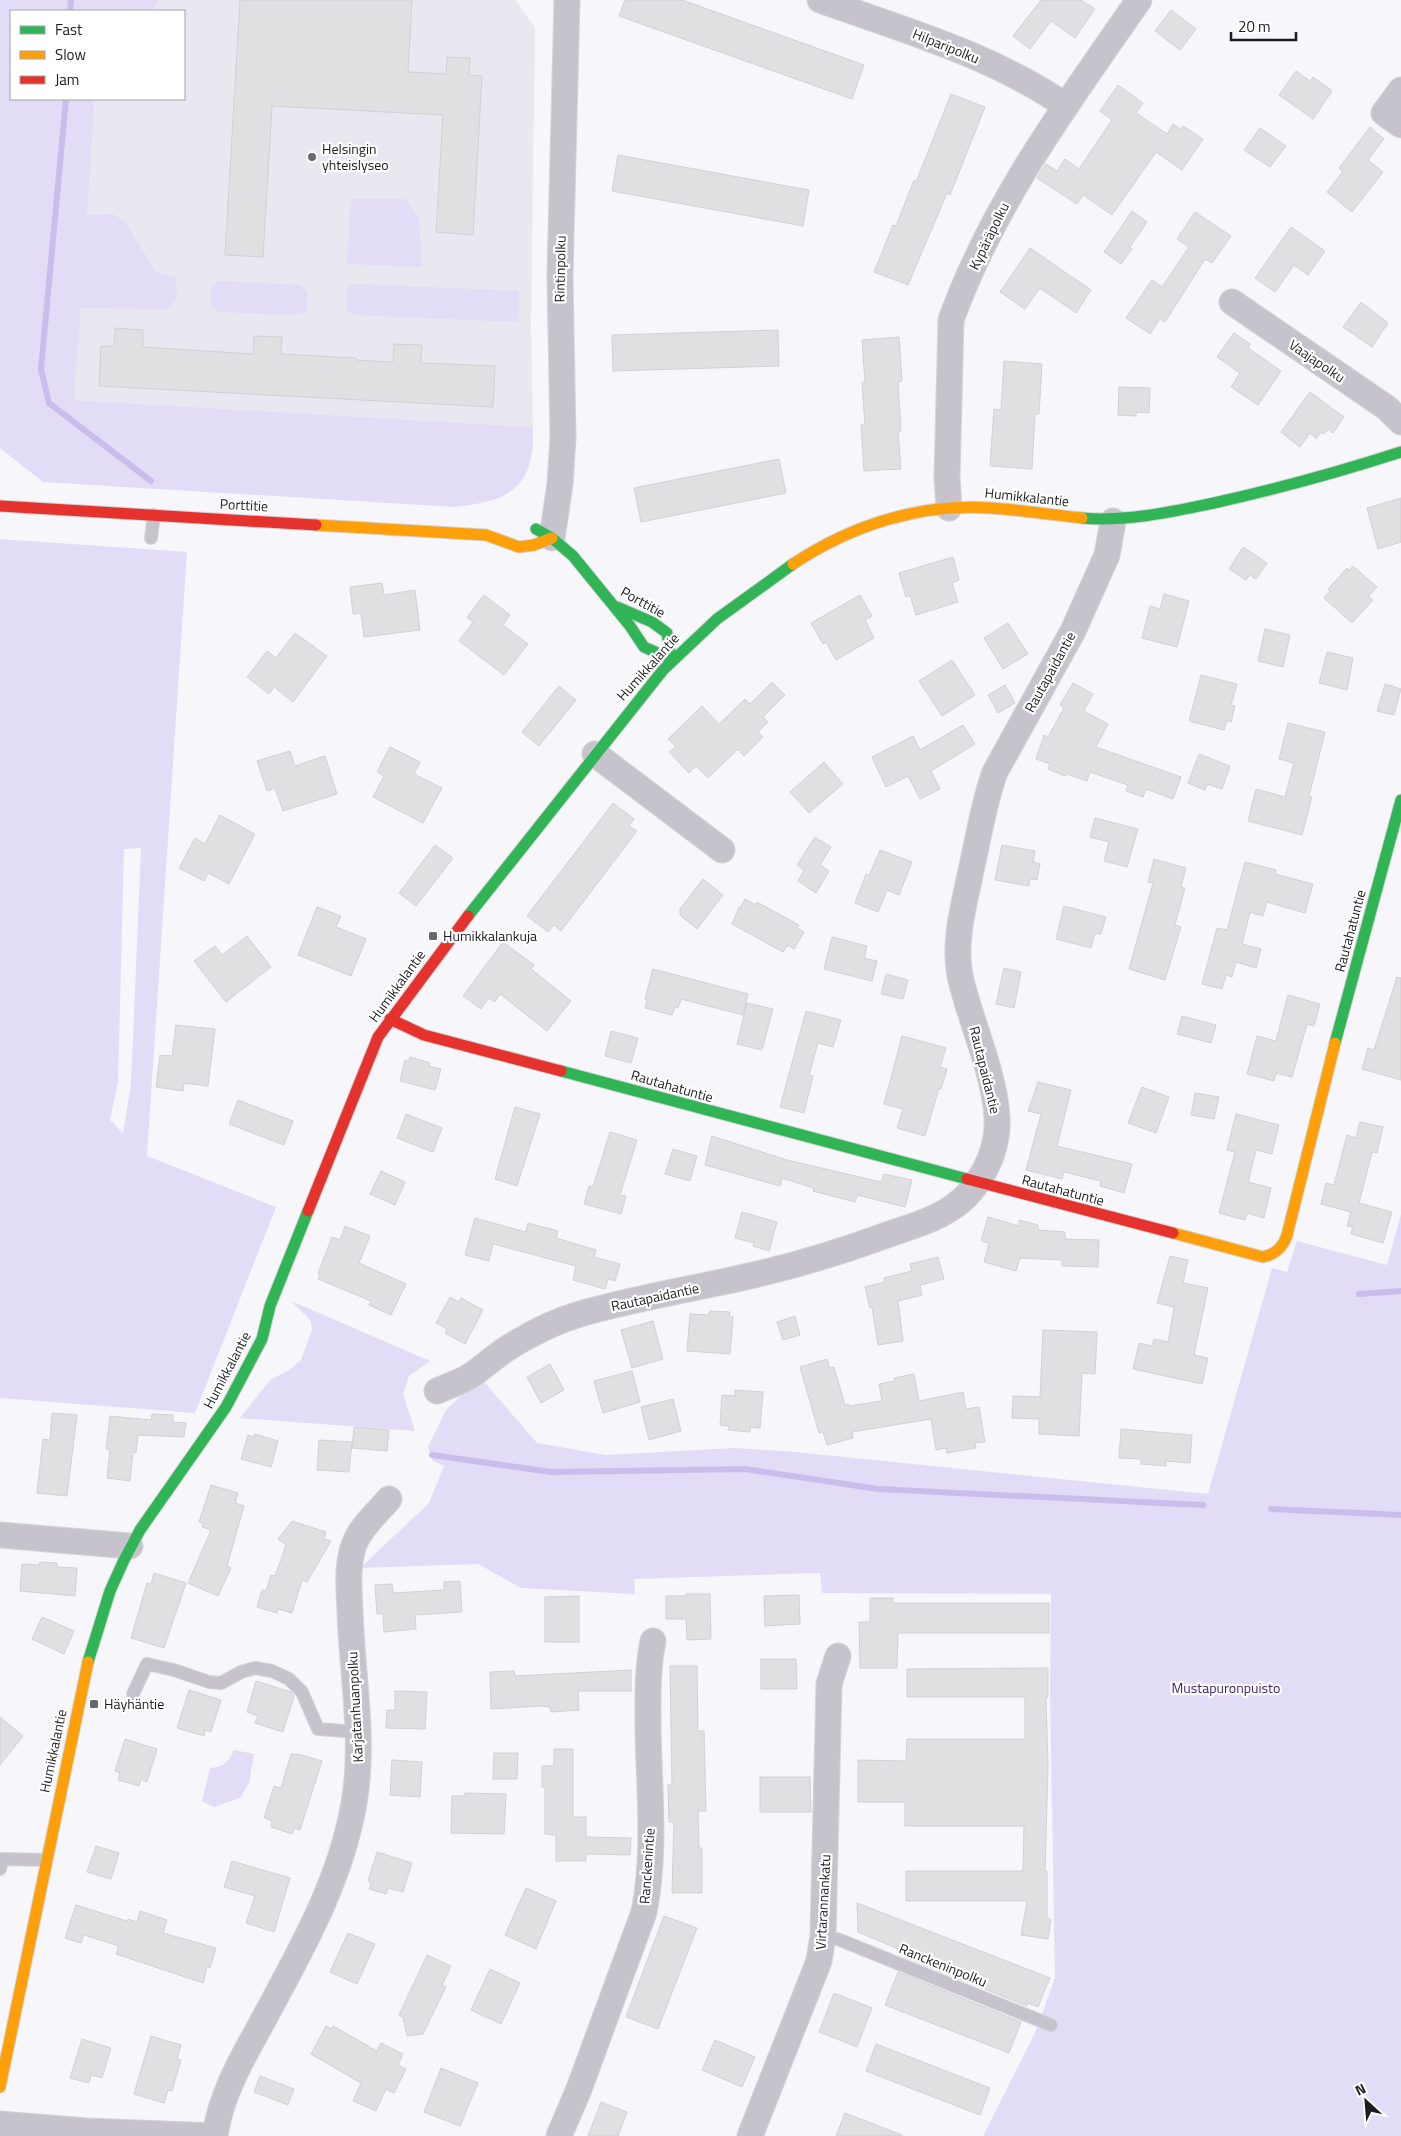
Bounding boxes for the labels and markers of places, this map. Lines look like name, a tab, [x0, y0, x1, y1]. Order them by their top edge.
place label: Helsingin yhteislyseo	[322, 138, 389, 175]
marker: Helsingin yhteislyseo	[306, 151, 318, 163]
place label: Humikkalankuja	[443, 925, 537, 946]
marker: Humikkalankuja	[427, 930, 439, 942]
place label: Häyhäntie	[104, 1693, 164, 1714]
marker: Häyhäntie	[88, 1698, 100, 1710]

